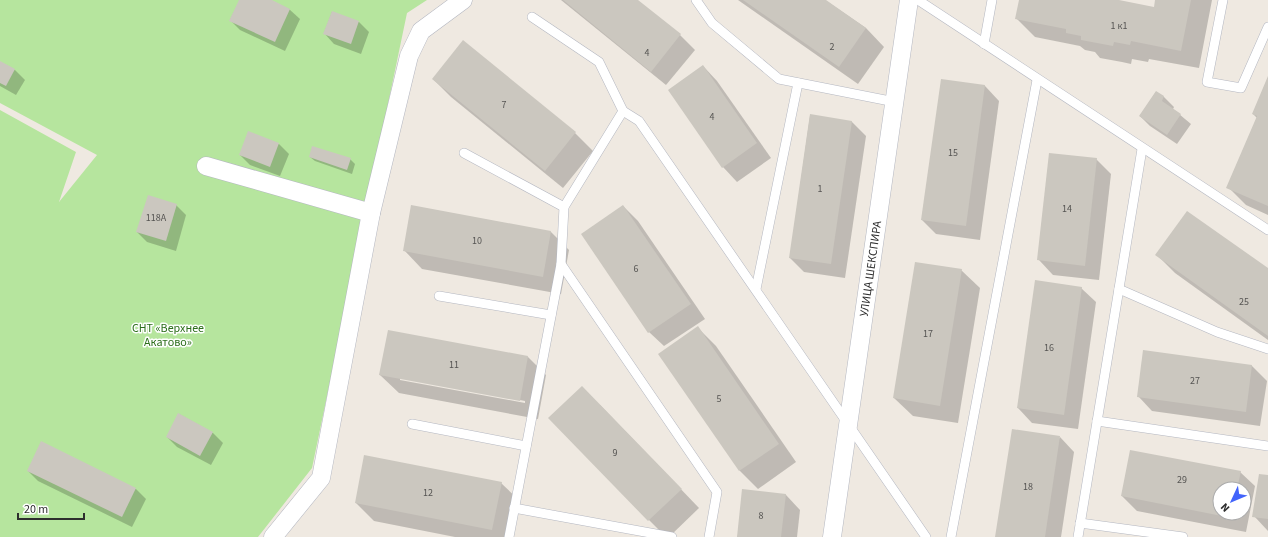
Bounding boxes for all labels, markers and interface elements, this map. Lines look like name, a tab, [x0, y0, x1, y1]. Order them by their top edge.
house number: 1 к1	[1111, 19, 1127, 33]
house number: 2	[830, 40, 835, 54]
house number: 4	[645, 46, 650, 60]
house number: 7	[502, 98, 507, 112]
house number: 4	[710, 110, 715, 124]
house number: 15	[948, 146, 958, 160]
house number: 1	[818, 182, 823, 196]
house number: 14	[1062, 202, 1072, 216]
house number: 118А	[146, 211, 167, 225]
street label: УЛИЦА ШЕКСПИРА	[855, 219, 886, 318]
house number: 10	[472, 234, 482, 248]
house number: 6	[634, 262, 639, 276]
house number: 25	[1239, 295, 1249, 309]
park label: СНТ «Верхнее Акатово»	[132, 320, 204, 351]
house number: 17	[923, 327, 933, 341]
house number: 16	[1044, 341, 1054, 355]
house number: 11	[449, 358, 459, 372]
house number: 27	[1190, 374, 1200, 388]
house number: 5	[717, 392, 722, 406]
house number: 9	[613, 446, 618, 460]
house number: 29	[1177, 473, 1187, 487]
house number: 18	[1023, 480, 1033, 494]
north arrow	[1212, 481, 1252, 521]
house number: 12	[423, 486, 433, 500]
scale bar	[18, 495, 84, 521]
text: N	[1217, 500, 1233, 515]
text: 20 m	[24, 501, 48, 518]
house number: 8	[759, 509, 764, 523]

